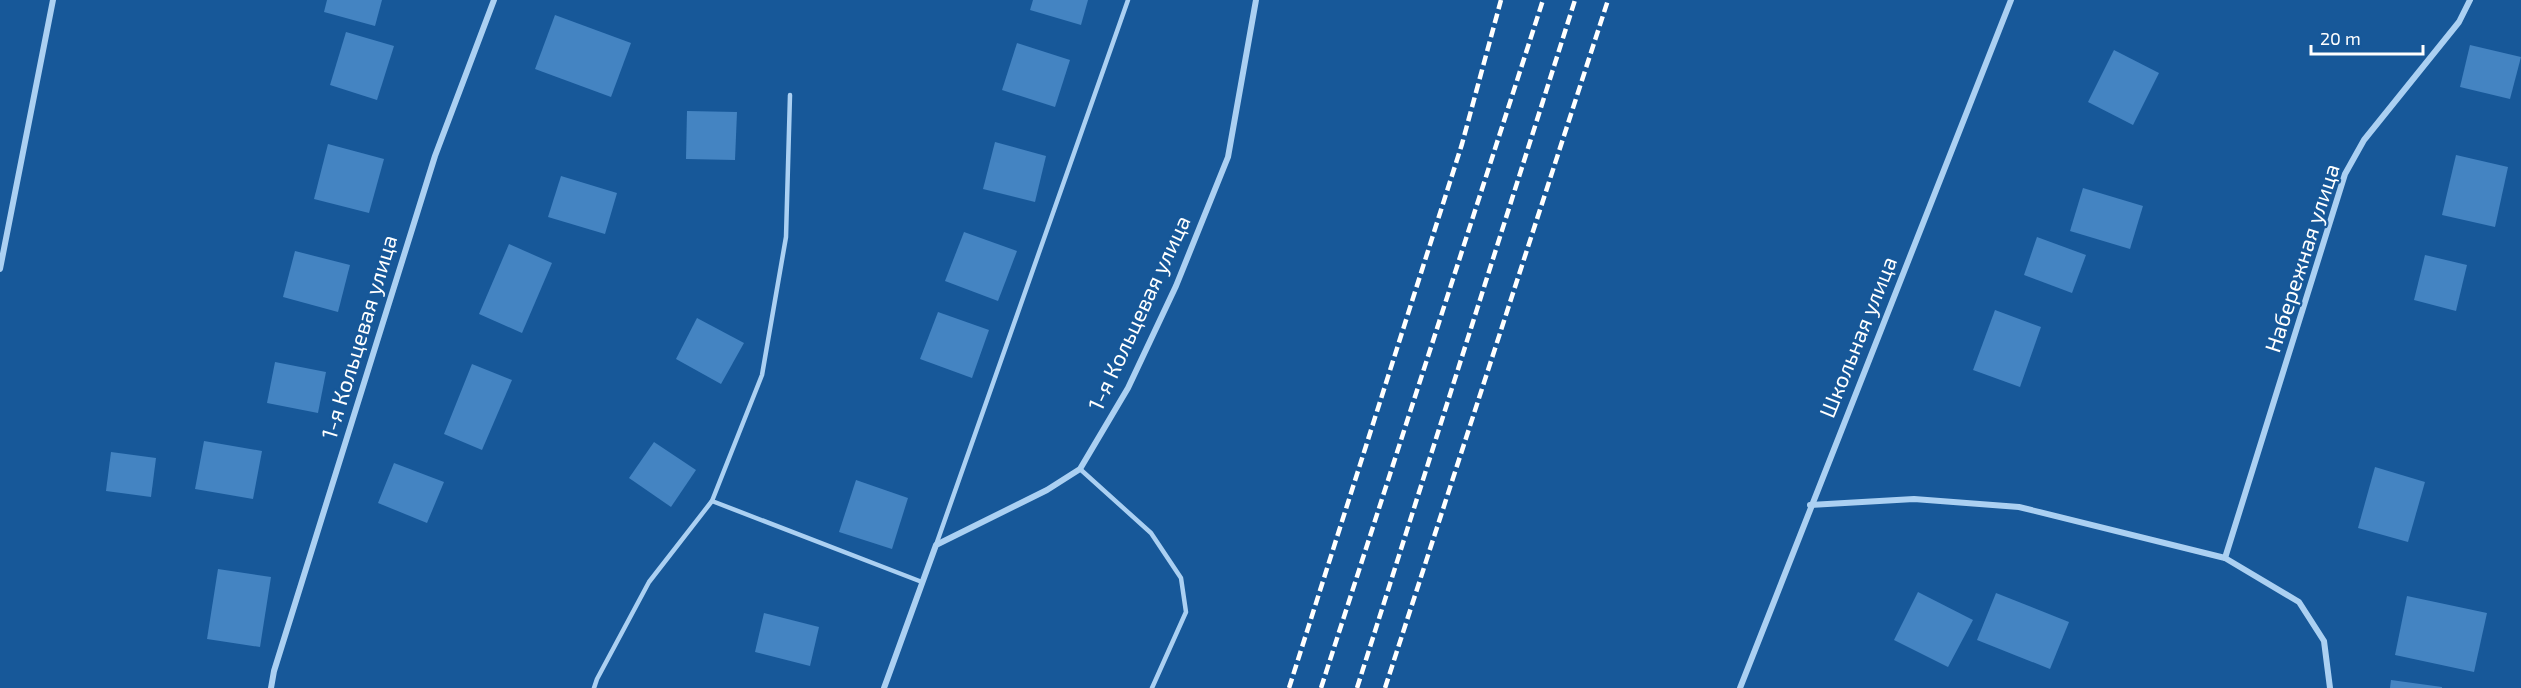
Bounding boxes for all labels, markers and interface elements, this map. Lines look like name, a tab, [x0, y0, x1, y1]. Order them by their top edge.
scale bar	[2311, 18, 2424, 56]
text: 20 m	[2320, 27, 2361, 49]
street label: Набережная улица	[2258, 160, 2345, 355]
street label: 1-я Кольцевая улица	[1081, 211, 1196, 415]
street label: 1-я Кольцевая улица	[315, 231, 402, 442]
street label: Школьная улица	[1813, 252, 1902, 421]

